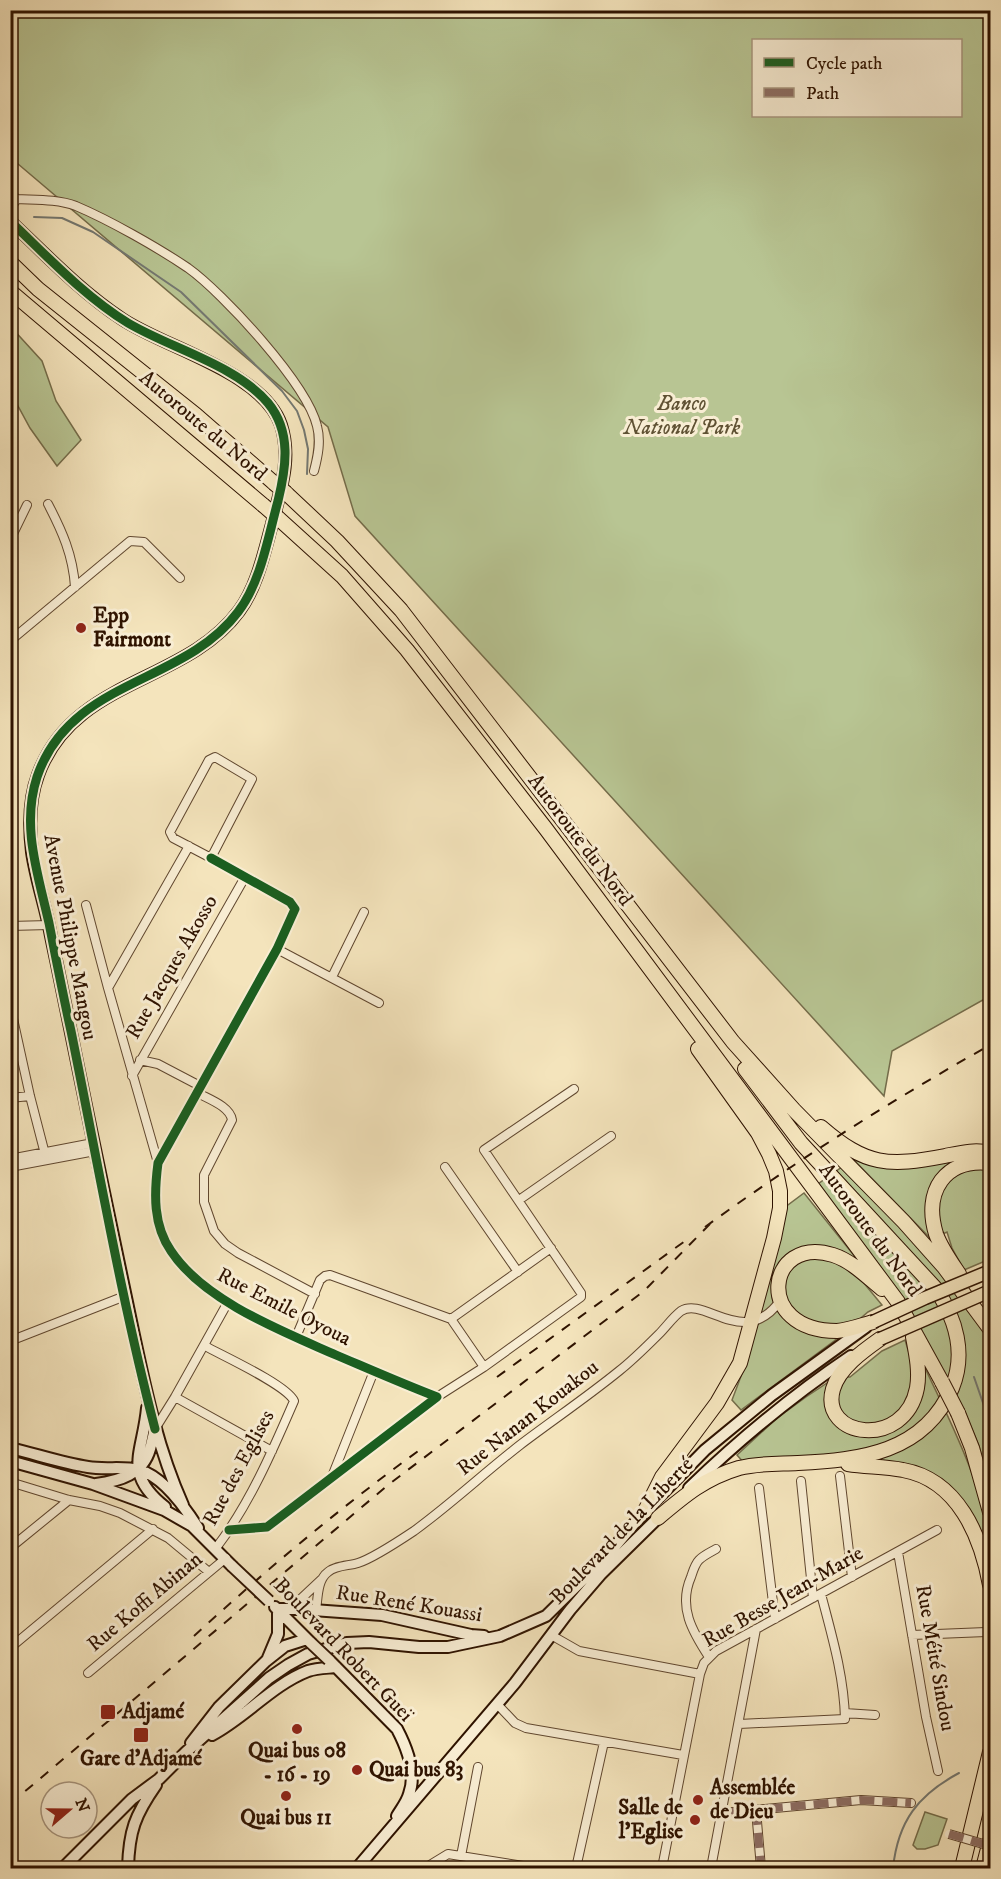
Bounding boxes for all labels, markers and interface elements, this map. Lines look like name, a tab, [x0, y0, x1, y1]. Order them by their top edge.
legend	[752, 39, 962, 117]
text: Cycle path	[806, 53, 883, 75]
text: Path	[806, 83, 840, 105]
street label: Autoroute du Nord	[134, 365, 273, 487]
park label: Banco National Park	[623, 391, 740, 441]
place label: Epp Fairmont	[93, 603, 171, 653]
marker: Epp Fairmont	[74, 621, 88, 635]
street label: Autoroute du Nord	[522, 769, 638, 912]
street label: Avenue Philippe Mangou	[37, 832, 103, 1042]
street label: Rue Jacques Akosso	[120, 890, 224, 1044]
street label: Autoroute du Nord	[813, 1158, 927, 1302]
street label: Rue Emile Oyoua	[213, 1262, 355, 1352]
street label: Rue Nanan Kouakou	[452, 1355, 604, 1481]
street label: Rue des Eglises	[198, 1406, 280, 1530]
street label: Boulevard de la Liberté	[545, 1452, 699, 1610]
street label: Rue Besse Jean-Marie	[698, 1540, 868, 1654]
street label: Rue Koffi Abinan	[82, 1546, 208, 1658]
street label: Boulevard Robert Gueï	[268, 1573, 419, 1728]
street label: Rue René Kouassi	[334, 1580, 484, 1628]
street label: Rue Méité Sindou	[909, 1583, 961, 1733]
place label: Adjamé	[121, 1699, 185, 1726]
marker: Adjamé	[99, 1703, 117, 1721]
marker: Quai bus 08 - 16 - 19	[290, 1722, 304, 1736]
marker: Gare d’Adjamé	[132, 1726, 150, 1744]
place label: Quai bus 08 - 16 - 19	[248, 1738, 346, 1788]
place label: Gare d’Adjamé	[80, 1746, 202, 1773]
place label: Quai bus 83	[369, 1757, 464, 1783]
marker: Quai bus 83	[350, 1763, 364, 1777]
place label: Assemblée de Dieu	[709, 1775, 795, 1825]
north arrow	[39, 1780, 99, 1840]
marker: Quai bus 11	[279, 1789, 293, 1803]
marker: Assemblée de Dieu	[691, 1793, 705, 1807]
place label: Salle de l'Eglise	[618, 1795, 683, 1845]
text: N	[71, 1796, 94, 1815]
place label: Quai bus 11	[240, 1805, 332, 1831]
marker: Salle de l'Eglise	[688, 1813, 702, 1827]

